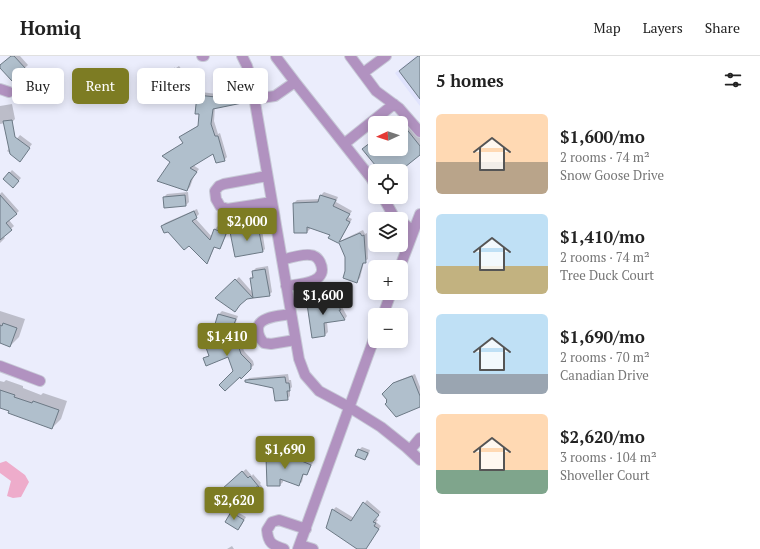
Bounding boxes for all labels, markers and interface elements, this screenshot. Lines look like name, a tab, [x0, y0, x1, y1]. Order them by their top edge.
text: Homiq	[20, 15, 81, 40]
text: Map	[594, 18, 621, 37]
text: Layers	[643, 18, 683, 37]
text: Share	[705, 18, 740, 37]
chip: Buy	[12, 68, 64, 104]
chip: Rent	[72, 68, 129, 104]
chip: Filters	[137, 68, 205, 104]
chip: New	[213, 68, 268, 104]
text: 5 homes	[436, 69, 504, 92]
icon: filters	[722, 69, 744, 91]
north arrow	[368, 116, 408, 156]
map controls	[368, 116, 408, 348]
text: $1,600/mo	[560, 125, 645, 148]
icon: home	[468, 130, 516, 178]
text: 2 rooms · 74 m²	[560, 148, 650, 166]
button: locate	[368, 164, 408, 204]
text: Snow Goose Drive	[560, 166, 664, 184]
pin: $2,000	[214, 208, 280, 242]
text: $2,000	[227, 212, 267, 230]
button: layers	[368, 212, 408, 252]
text: $1,410/mo	[560, 225, 645, 248]
icon: home	[468, 230, 516, 278]
text: 2 rooms · 74 m²	[560, 248, 650, 266]
button: +	[368, 260, 408, 300]
text: Tree Duck Court	[560, 266, 654, 284]
pin: $1,600	[290, 282, 356, 316]
text: $1,600	[303, 286, 343, 304]
button: −	[368, 308, 408, 348]
pin: $1,410	[194, 323, 260, 357]
text: $1,690/mo	[560, 325, 645, 348]
text: $1,410	[207, 327, 247, 345]
icon: home	[468, 330, 516, 378]
text: 2 rooms · 70 m²	[560, 348, 650, 366]
text: Canadian Drive	[560, 366, 649, 384]
text: $2,620/mo	[560, 425, 645, 448]
icon: home	[468, 430, 516, 478]
pin: $1,690	[252, 436, 318, 470]
text: $1,690	[265, 440, 305, 458]
text: 3 rooms · 104 m²	[560, 448, 657, 466]
text: Shoveller Court	[560, 466, 650, 484]
pin: $2,620	[201, 487, 267, 521]
text: $2,620	[214, 491, 254, 509]

